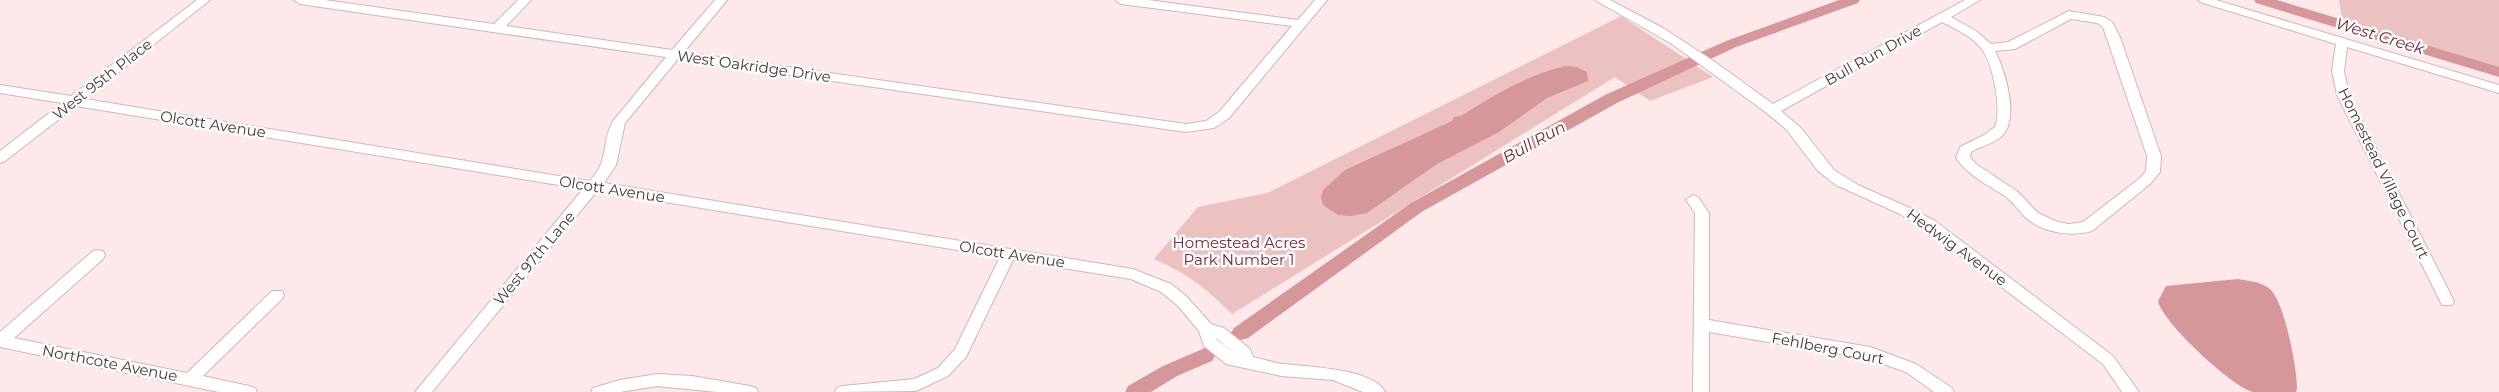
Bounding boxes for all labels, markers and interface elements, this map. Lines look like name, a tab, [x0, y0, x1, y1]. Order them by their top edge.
water label: West Creek	[2334, 14, 2428, 59]
street label: Bull Run Drive	[1821, 21, 1925, 89]
street label: West 95th Place	[48, 34, 156, 124]
street label: West Oakridge Drive	[676, 46, 832, 86]
street label: Homestead Village Court	[2334, 84, 2434, 262]
street label: Olcott Avenue	[159, 106, 267, 142]
water label: Bull Run	[1499, 117, 1569, 167]
street label: Olcott Avenue	[558, 171, 666, 207]
street label: Hedwig Avenue	[1903, 204, 2011, 290]
street label: West 97th Lane	[489, 207, 579, 309]
park label: Homestead Acres Park Number 1	[1173, 233, 1305, 269]
street label: Olcott Avenue	[958, 236, 1066, 272]
street label: Fehlberg Court	[1770, 328, 1886, 368]
street label: Northcote Avenue	[41, 341, 179, 385]

